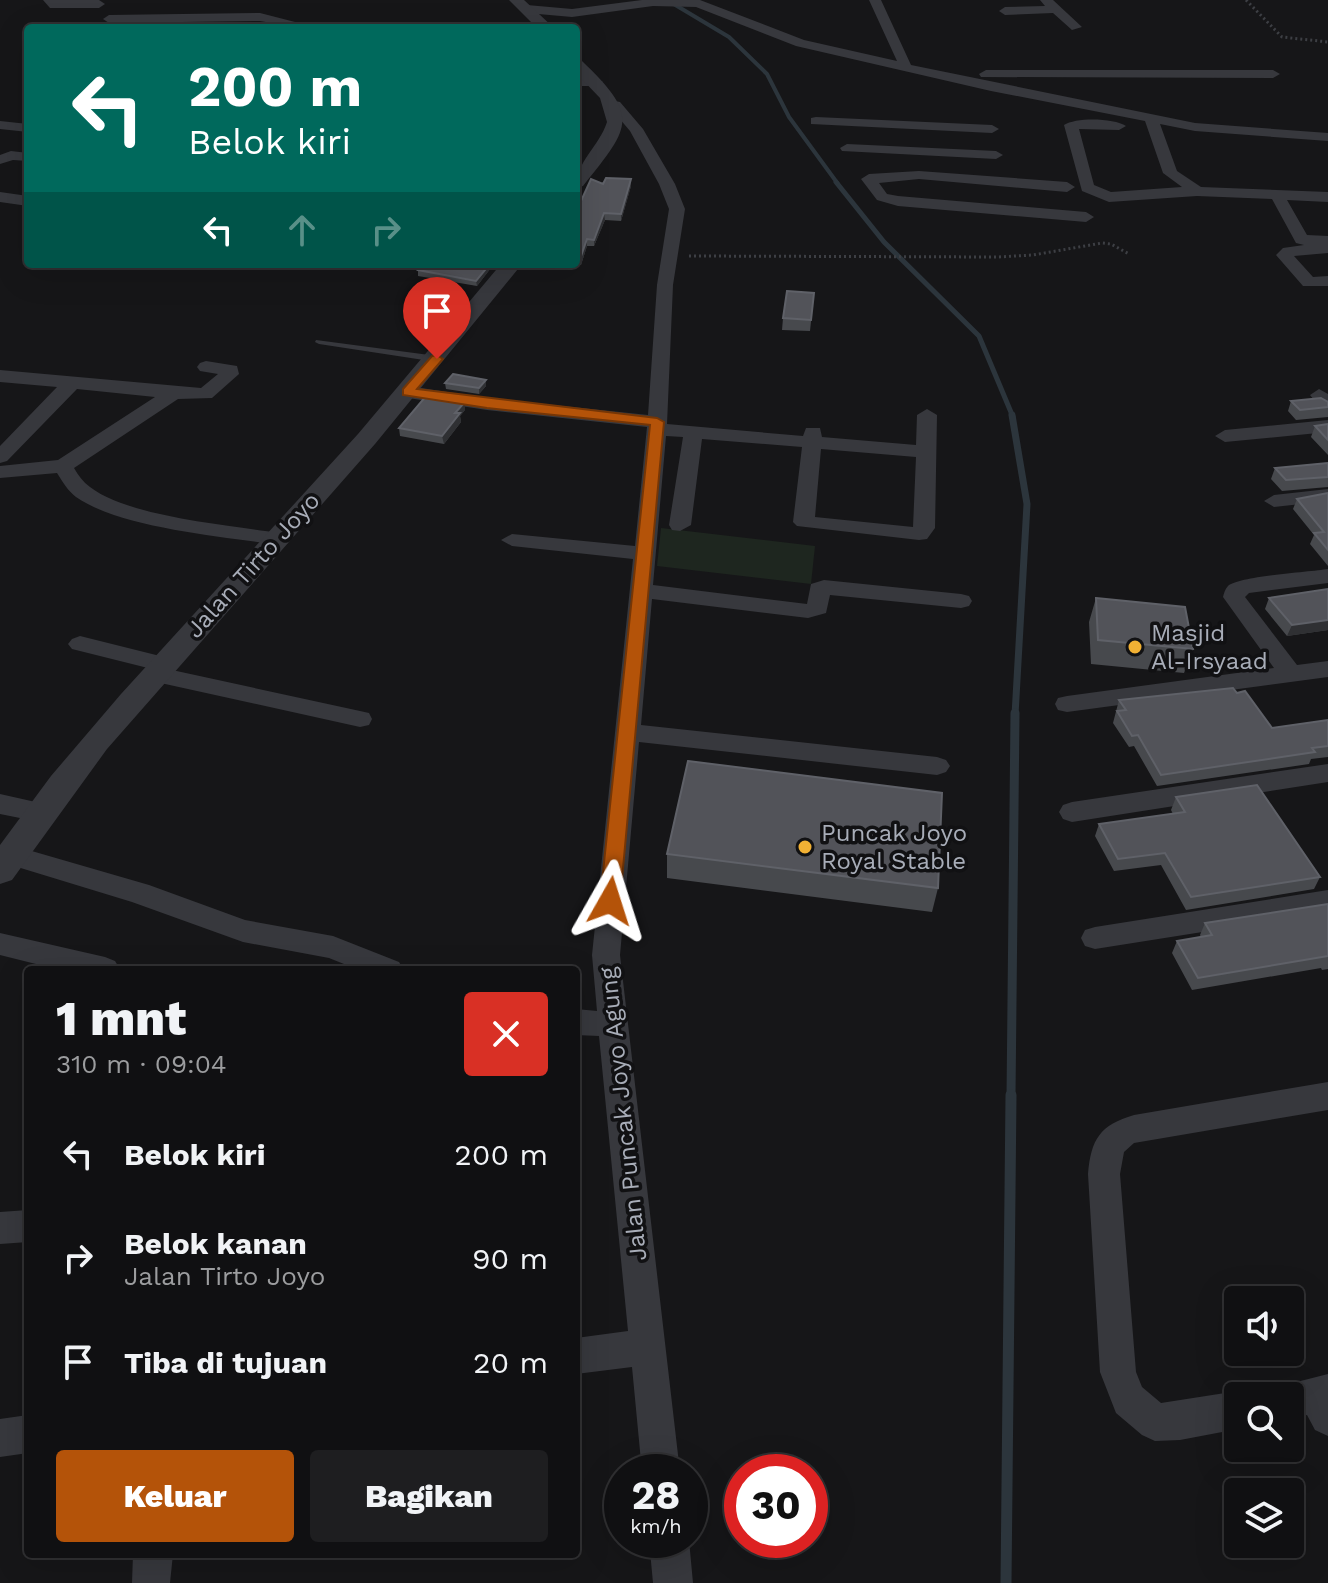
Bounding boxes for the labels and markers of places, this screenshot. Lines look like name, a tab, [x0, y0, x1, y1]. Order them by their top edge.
pin	[403, 277, 471, 359]
place label: Masjid Al-Irsyaad	[1151, 619, 1268, 675]
marker: Masjid Al-Irsyaad	[1126, 638, 1144, 656]
place label: Puncak Joyo Royal Stable	[821, 819, 967, 875]
marker: Puncak Joyo Royal Stable	[796, 838, 814, 856]

